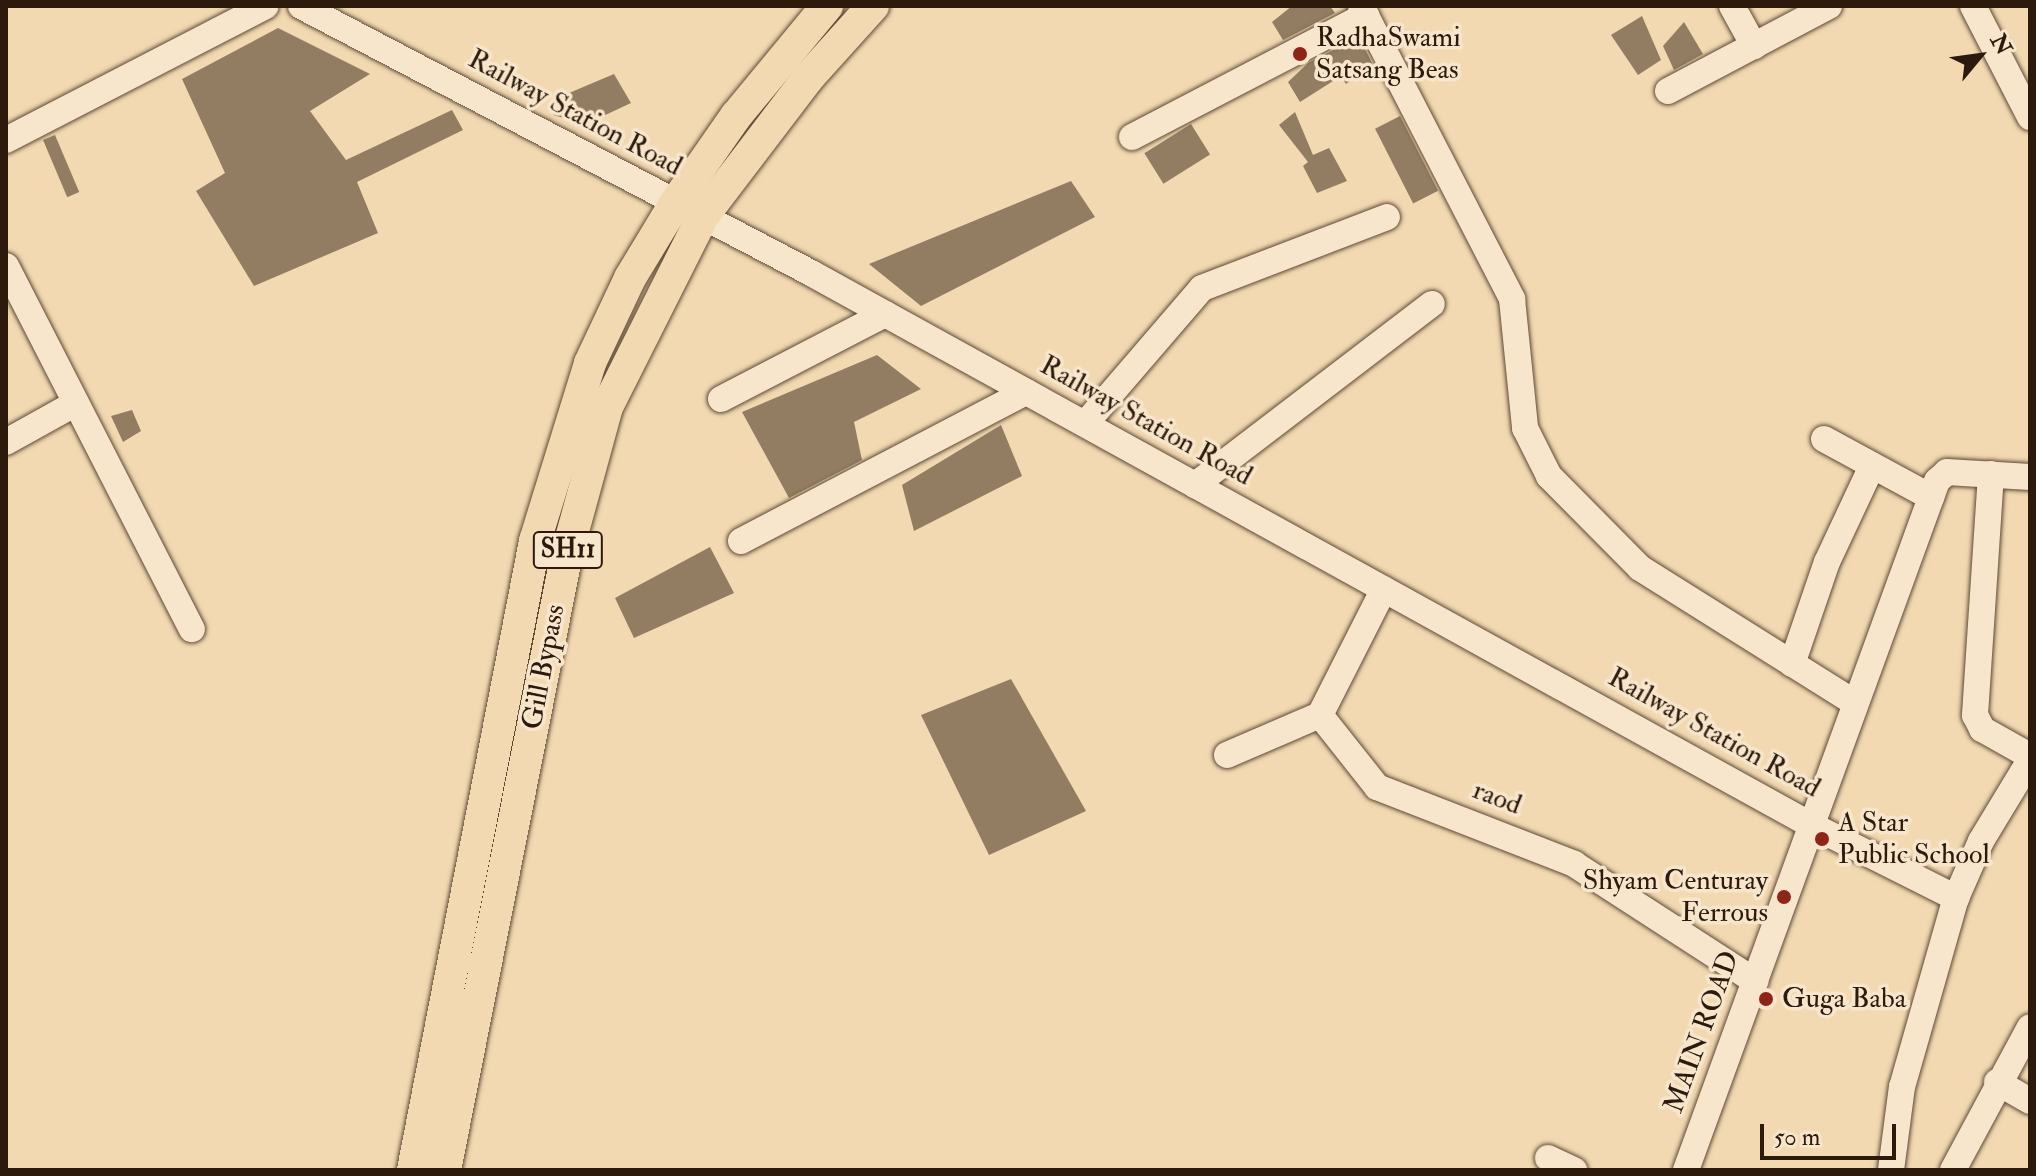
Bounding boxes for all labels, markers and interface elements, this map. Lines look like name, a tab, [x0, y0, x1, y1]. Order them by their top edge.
north arrow	[1940, 16, 2020, 96]
place label: RadhaSwami Satsang Beas	[1316, 21, 1461, 87]
text: N	[1984, 29, 2018, 60]
street label: Railway Station Road	[462, 42, 688, 184]
marker: RadhaSwami Satsang Beas	[1291, 45, 1309, 63]
street label: Railway Station Road	[1034, 349, 1258, 493]
road number: SH11	[532, 528, 604, 572]
street label: Gill Bypass	[515, 602, 573, 732]
street label: Railway Station Road	[1602, 661, 1826, 805]
street label: raod	[1468, 773, 1526, 823]
place label: A Star Public School	[1838, 806, 1990, 872]
marker: A Star Public School	[1813, 830, 1831, 848]
place label: Shyam Centuray Ferrous	[1583, 864, 1768, 930]
marker: Shyam Centuray Ferrous	[1775, 888, 1793, 906]
street label: MAIN ROAD	[1657, 947, 1747, 1117]
place label: Guga Baba	[1782, 982, 1906, 1016]
marker: Guga Baba	[1757, 990, 1775, 1008]
scale bar	[1764, 1108, 1900, 1158]
text: 50 m	[1774, 1122, 1820, 1153]

